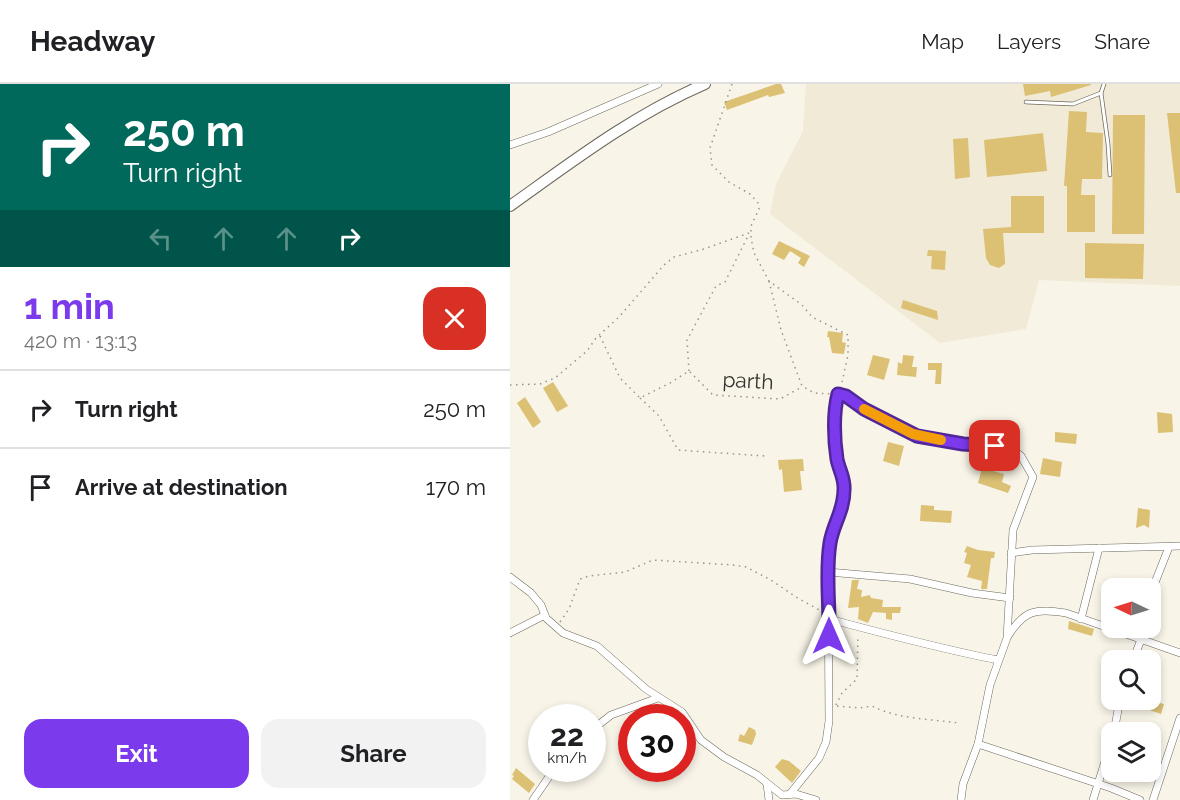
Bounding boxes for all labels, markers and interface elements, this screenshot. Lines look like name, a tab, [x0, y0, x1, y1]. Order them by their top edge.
text: Headway	[30, 25, 155, 58]
text: Map	[921, 29, 964, 54]
text: Layers	[997, 29, 1061, 54]
text: Share	[1094, 29, 1150, 54]
text: 250 m	[123, 107, 245, 156]
icon: right	[24, 108, 102, 186]
text: Turn right	[123, 157, 242, 188]
icon: left	[144, 222, 177, 255]
icon: ahead	[207, 222, 240, 255]
icon: ahead	[270, 222, 303, 255]
icon: right	[333, 222, 366, 255]
text: 1 min	[24, 285, 115, 327]
button: close	[423, 287, 486, 350]
text: 420 m · 13:13	[24, 329, 137, 353]
street label: parth	[722, 367, 774, 394]
icon: right	[24, 393, 57, 426]
text: Turn right	[75, 396, 178, 422]
text: 250 m	[423, 396, 486, 422]
pin	[969, 420, 1020, 471]
icon: arrive	[978, 429, 1011, 462]
icon: arrive	[24, 471, 57, 504]
text: Arrive at destination	[75, 474, 288, 500]
text: 170 m	[426, 474, 486, 500]
north arrow	[1101, 578, 1161, 638]
map controls	[1101, 578, 1161, 782]
position arrow	[797, 604, 861, 668]
button: search	[1101, 650, 1161, 710]
speed limit sign: 30	[618, 704, 696, 782]
text: 22	[550, 718, 584, 753]
button: Exit	[24, 719, 249, 788]
button: Share	[261, 719, 486, 788]
button: layers	[1101, 722, 1161, 782]
text: km/h	[547, 749, 587, 767]

